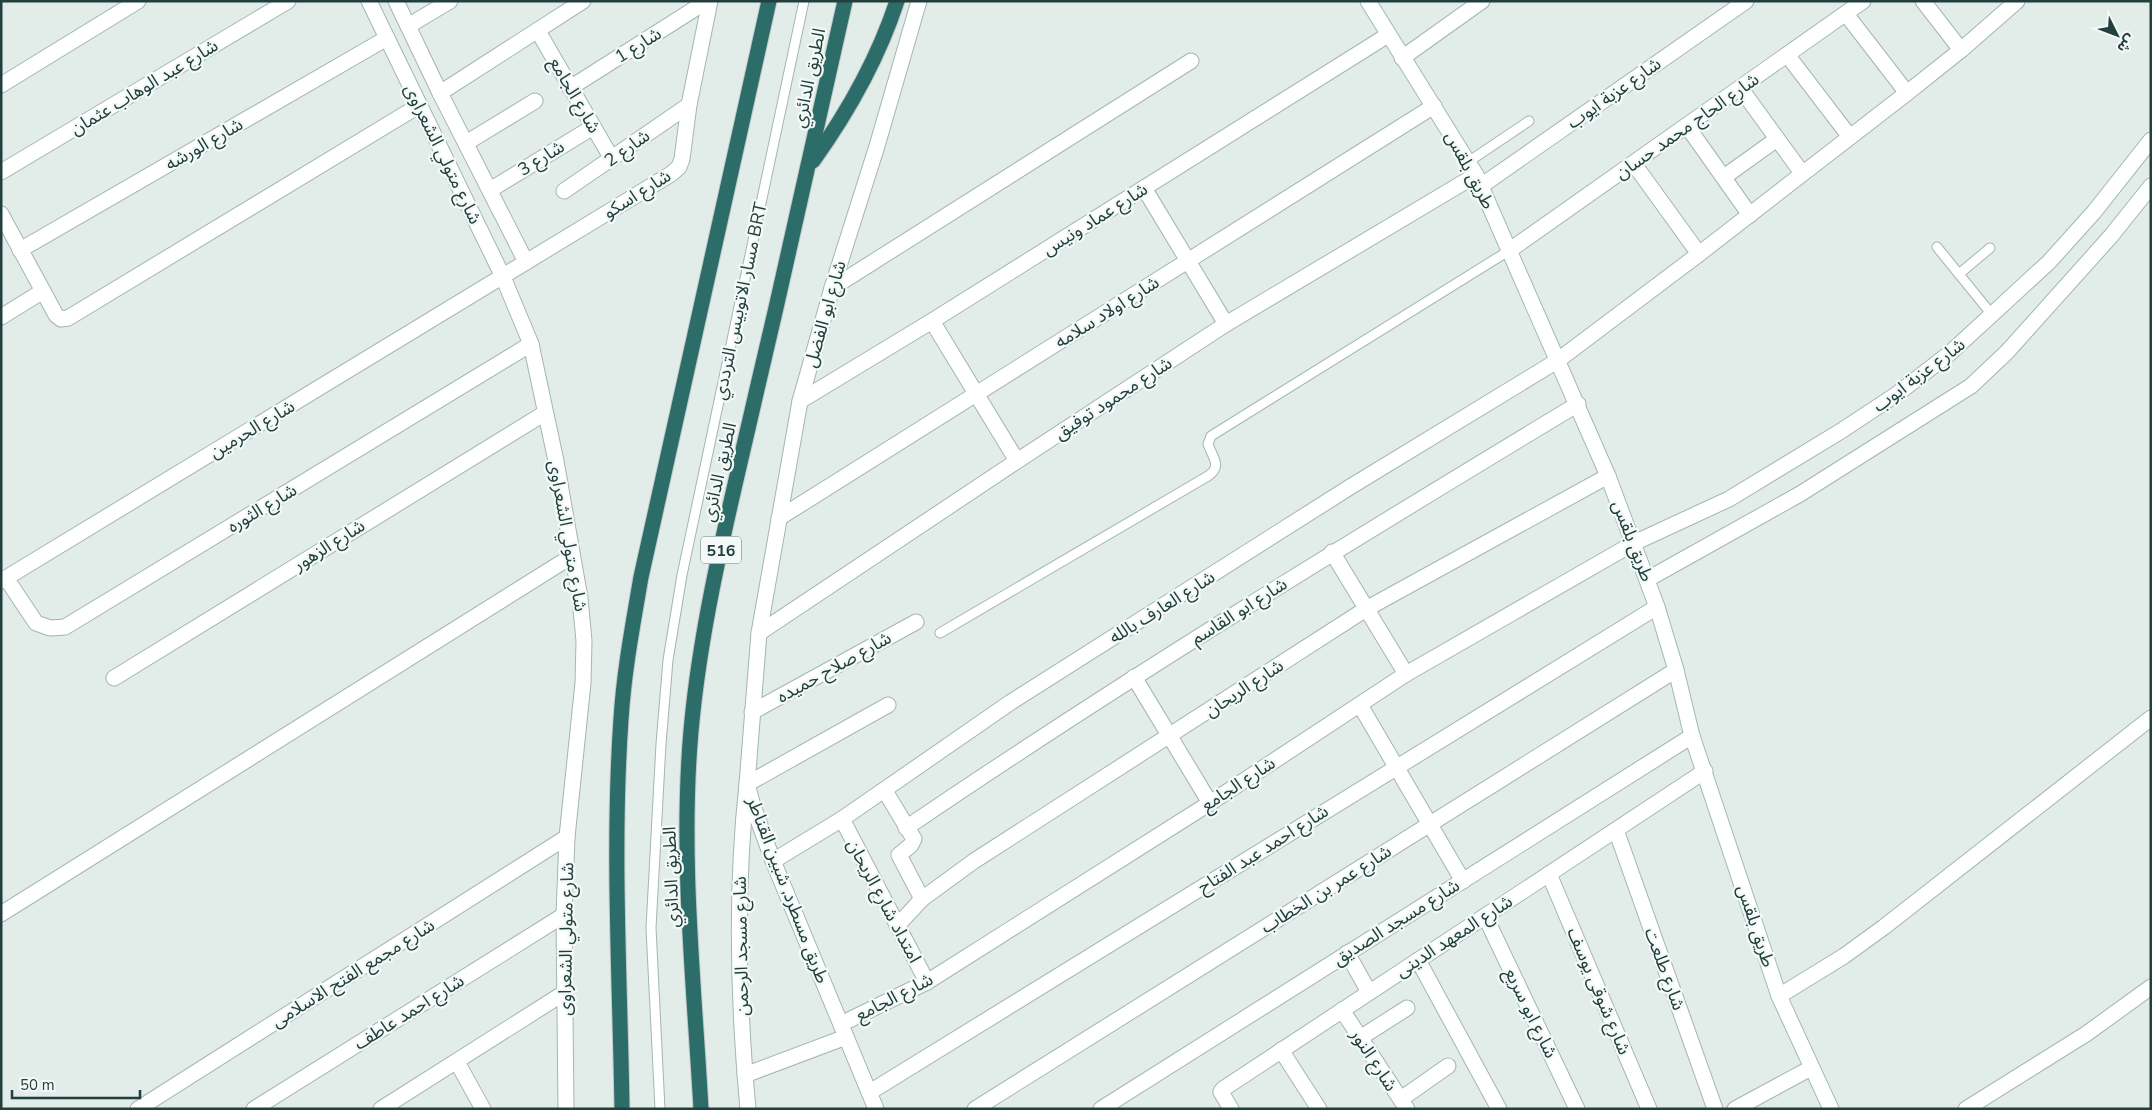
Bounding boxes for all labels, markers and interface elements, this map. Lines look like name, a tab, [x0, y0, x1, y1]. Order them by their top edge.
north arrow	[2092, 10, 2142, 60]
street label: شارع 1	[610, 21, 667, 70]
street label: الطريق الدائري	[787, 26, 832, 130]
text: ش	[2113, 30, 2140, 57]
street label: شارع عبد الوهاب عثمان	[66, 33, 223, 142]
street label: شارع الجامع	[542, 52, 606, 139]
street label: شارع عزبة ايوب	[1562, 52, 1667, 136]
street label: شارع الحاج محمد حسان	[1610, 67, 1765, 186]
street label: شارع متولي الشعراوى	[397, 80, 487, 229]
street label: شارع الورشه	[161, 112, 248, 178]
street label: شارع 2	[599, 124, 656, 174]
street label: طريق بلقس	[1439, 127, 1501, 213]
street label: شارع 3	[513, 134, 570, 183]
street label: شارع اسكو	[599, 164, 677, 226]
street label: شارع عماد ونيس	[1038, 177, 1153, 263]
street label: مسار الاتوبيس الترددي BRT	[707, 200, 774, 402]
street label: شارع ابو الفضل	[798, 258, 854, 371]
street label: شارع اولاد سلامه	[1050, 270, 1165, 355]
street label: شارع عزبة ايوب	[1868, 332, 1971, 419]
street label: شارع محمود توفيق	[1049, 351, 1178, 447]
street label: شارع الحرمين	[205, 394, 300, 466]
street label: الطريق الدائري	[696, 420, 743, 524]
street label: شارع متولي الشعراوى	[541, 458, 593, 614]
street label: شارع الثوره	[223, 478, 302, 540]
street label: طريق بلقس	[1607, 497, 1659, 585]
street label: شارع الزهور	[288, 513, 371, 579]
road number: 516	[701, 536, 741, 564]
street label: شارع العارف بالله	[1105, 565, 1221, 651]
street label: شارع ابو القاسم	[1186, 572, 1293, 652]
street label: شارع صلاح حميده	[772, 626, 897, 710]
street label: شارع الريحان	[1200, 654, 1289, 724]
street label: شارع الجامع	[1196, 751, 1281, 819]
street label: طريق مسطرد, شبين القناطر	[741, 792, 835, 987]
street label: شارع احمد عبد الفتاح	[1193, 799, 1334, 901]
street label: الطريق الدائري	[657, 826, 686, 928]
street label: امتداد شارع الريحان	[839, 835, 927, 968]
street label: شارع عمر بن الخطاب	[1256, 839, 1397, 941]
street label: شارع متولي الشعراوى	[553, 862, 581, 1016]
street label: شارع مسجد الصديق	[1328, 873, 1465, 972]
street label: شارع مسجد الرحمن	[728, 876, 756, 1016]
street label: طريق بلقس	[1731, 882, 1781, 970]
street label: شارع المعهد الدينى	[1391, 889, 1518, 985]
street label: شارع مجمع الفتح الاسلامى	[267, 913, 440, 1035]
street label: شارع شوقى يوسف	[1560, 924, 1637, 1059]
street label: شارع طلعت	[1637, 924, 1691, 1014]
street label: شارع ابو سريع	[1497, 964, 1563, 1063]
street label: شارع الجامع	[851, 967, 938, 1029]
street label: شارع احمد عاطف	[349, 969, 470, 1057]
street label: شارع النور	[1343, 1023, 1403, 1097]
scale bar	[12, 1068, 140, 1100]
text: 50 m	[20, 1075, 55, 1095]

